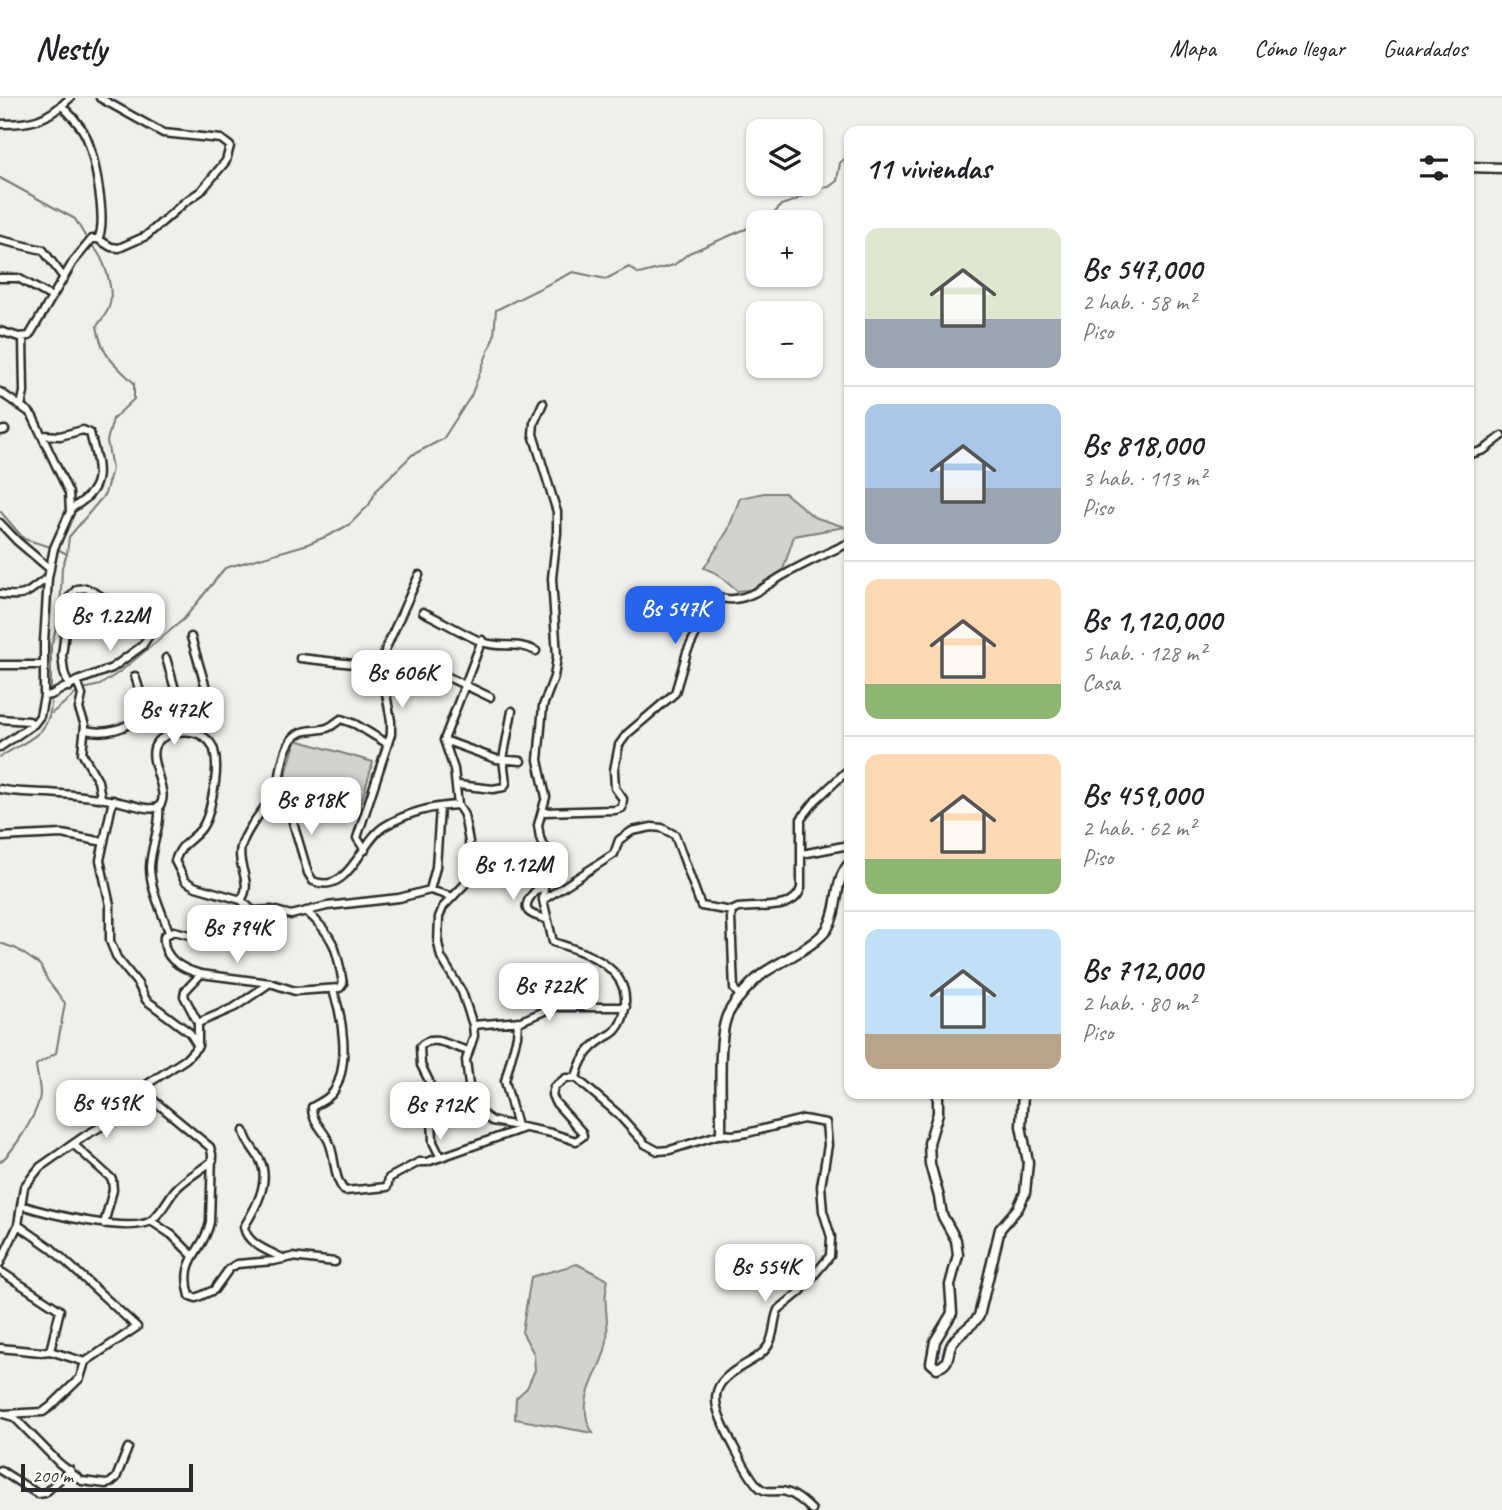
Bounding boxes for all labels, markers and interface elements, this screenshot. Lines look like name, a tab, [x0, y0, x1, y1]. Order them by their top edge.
text: Nestly	[35, 27, 106, 69]
text: Mapa	[1169, 33, 1216, 63]
text: Cómo llegar	[1254, 33, 1345, 63]
text: Guardados	[1383, 33, 1467, 63]
map controls	[746, 119, 823, 378]
button: layers	[746, 119, 823, 196]
text: 11 viviendas	[865, 149, 991, 187]
icon: filters	[1415, 149, 1453, 187]
button: +	[746, 210, 823, 287]
text: Bs 547,000	[1082, 250, 1202, 288]
icon: home	[921, 256, 1005, 340]
text: 2 hab. · 58 m²	[1082, 288, 1195, 317]
button: −	[746, 301, 823, 378]
text: Piso	[1082, 317, 1113, 346]
text: Bs 818,000	[1082, 426, 1202, 464]
icon: home	[921, 432, 1005, 516]
text: 3 hab. · 113 m²	[1082, 464, 1206, 493]
text: Piso	[1082, 493, 1113, 522]
pin: Bs 547K	[610, 587, 740, 646]
pin: Bs 1.22M	[38, 594, 182, 653]
text: Bs 547K	[641, 594, 709, 623]
text: Bs 1.22M	[71, 601, 149, 630]
text: Bs 1,120,000	[1082, 601, 1222, 639]
icon: home	[921, 607, 1005, 691]
text: 5 hab. · 128 m²	[1082, 639, 1206, 668]
pin: Bs 606K	[337, 650, 467, 710]
text: Bs 606K	[367, 658, 437, 687]
text: Casa	[1082, 668, 1120, 697]
pin: Bs 472K	[109, 688, 239, 747]
text: Bs 472K	[140, 695, 208, 724]
text: Bs 459,000	[1082, 776, 1202, 814]
pin: Bs 818K	[246, 778, 376, 837]
icon: home	[921, 782, 1005, 866]
text: Bs 818K	[277, 785, 345, 814]
text: 2 hab. · 62 m²	[1082, 814, 1195, 843]
pin: Bs 1.12M	[441, 842, 585, 902]
text: Piso	[1082, 843, 1113, 872]
text: Bs 1.12M	[474, 850, 552, 879]
pin: Bs 794K	[172, 906, 302, 965]
text: Bs 794K	[203, 913, 271, 942]
text: Bs 712,000	[1082, 951, 1202, 989]
icon: home	[921, 957, 1005, 1041]
pin: Bs 722K	[484, 964, 614, 1023]
text: Bs 722K	[515, 971, 583, 1000]
text: 2 hab. · 80 m²	[1082, 989, 1195, 1018]
text: Piso	[1082, 1018, 1113, 1047]
pin: Bs 459K	[41, 1080, 171, 1140]
pin: Bs 712K	[375, 1082, 505, 1142]
text: Bs 459K	[72, 1088, 140, 1117]
text: Bs 712K	[406, 1090, 474, 1119]
pin: Bs 554K	[700, 1244, 830, 1304]
text: Bs 554K	[731, 1252, 799, 1281]
scale bar	[21, 1461, 192, 1493]
text: 200 m	[32, 1464, 73, 1488]

